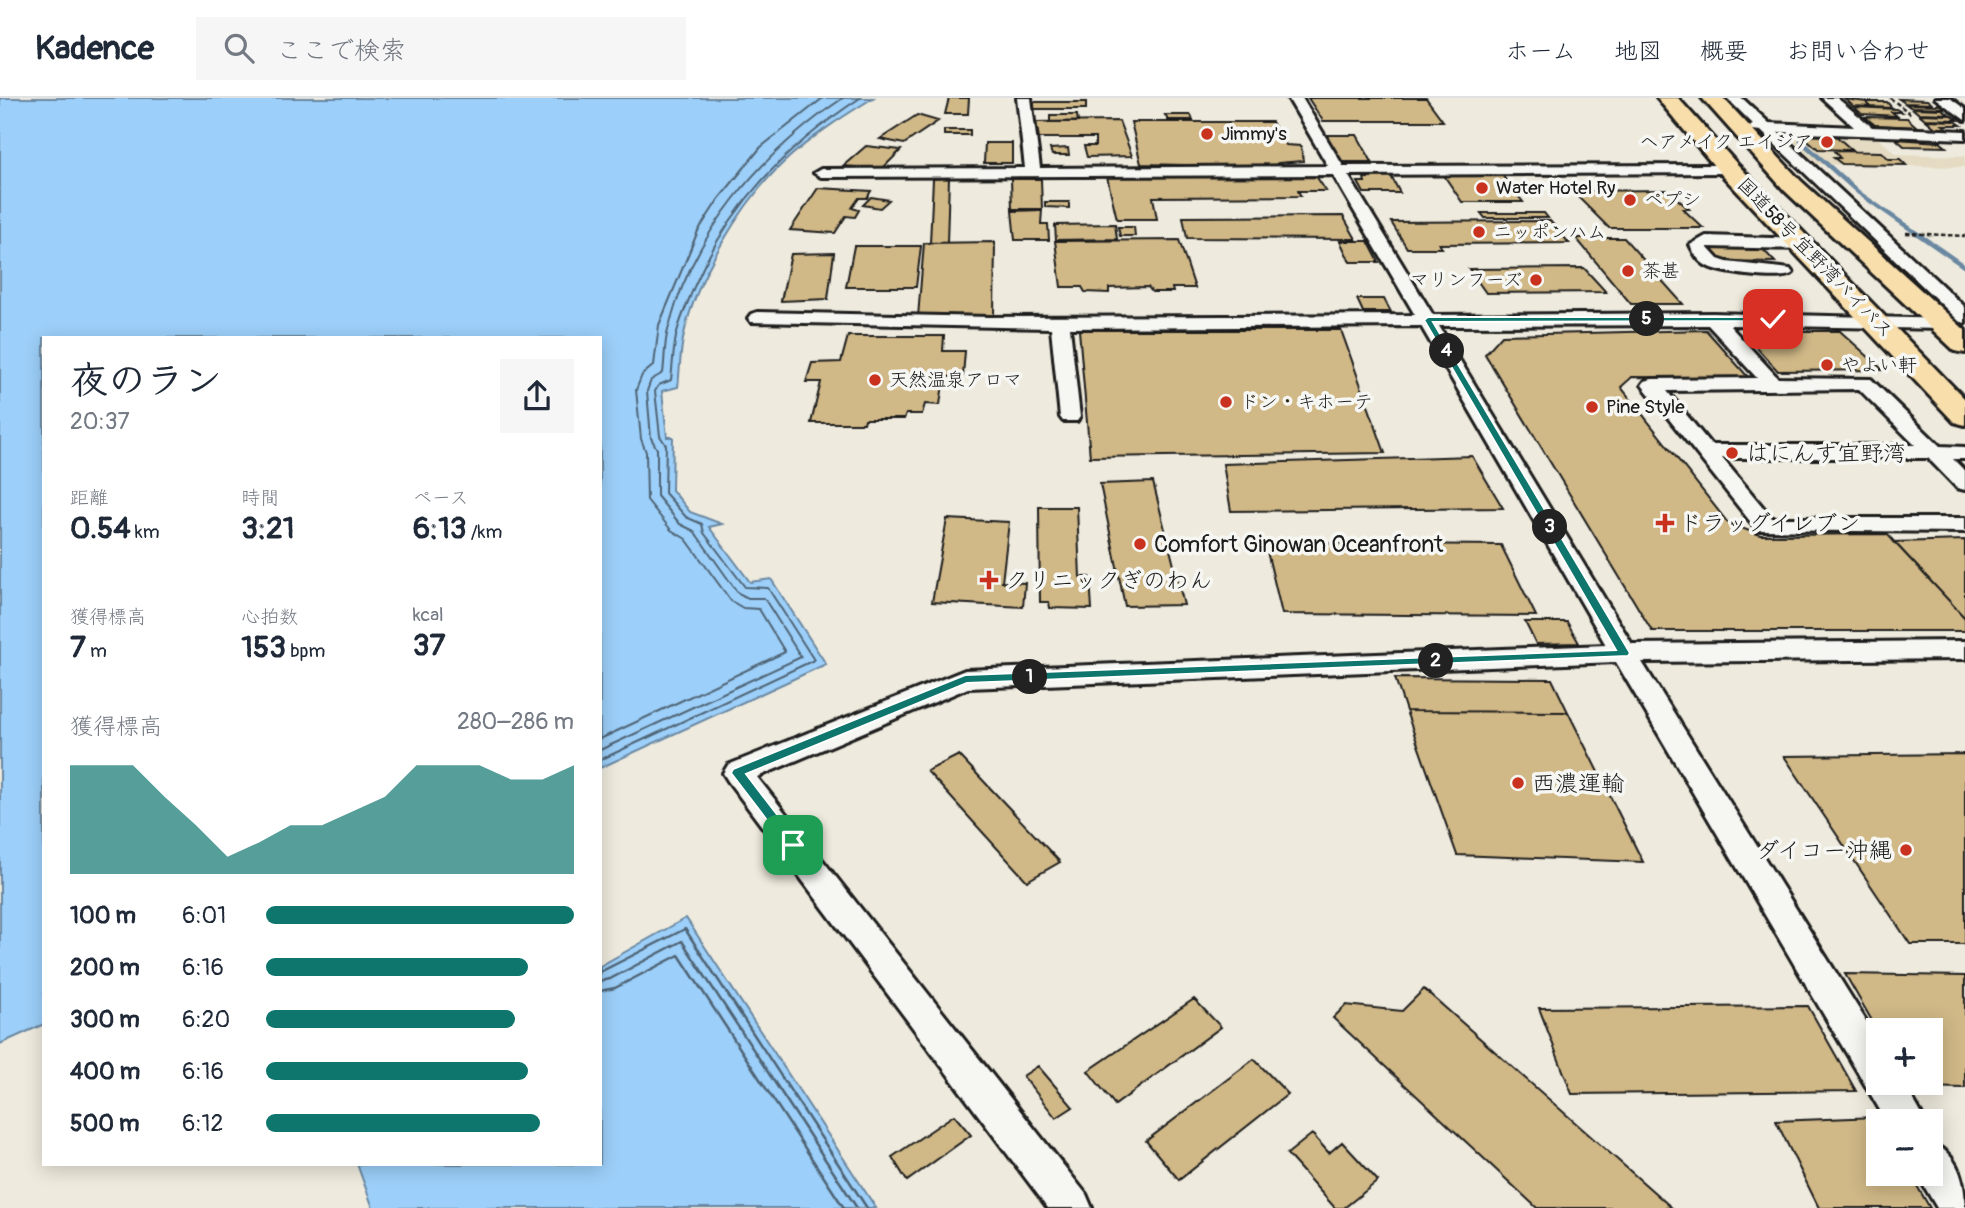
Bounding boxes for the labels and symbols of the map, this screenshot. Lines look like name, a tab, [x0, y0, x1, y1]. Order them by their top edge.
place label: Jimmy's	[1221, 122, 1287, 146]
marker: Jimmy's	[1199, 126, 1215, 142]
place label: ヘアメイク エイジア	[1639, 130, 1813, 154]
marker: ヘアメイク エイジア	[1819, 134, 1835, 150]
street label: 国道58号 宜野湾バイパス	[1732, 173, 1898, 343]
place label: Water Hotel Ry	[1496, 176, 1615, 200]
marker: Water Hotel Ry	[1474, 180, 1490, 196]
place label: ペプシ	[1644, 188, 1701, 212]
marker: ペプシ	[1622, 192, 1638, 208]
place label: ニッポンハム	[1493, 220, 1606, 244]
marker: ニッポンハム	[1471, 224, 1487, 240]
place label: 茶甚	[1642, 259, 1680, 283]
marker: 茶甚	[1620, 263, 1636, 279]
place label: マリンフーズ	[1410, 268, 1522, 292]
marker: マリンフーズ	[1528, 272, 1544, 288]
pin	[1743, 289, 1803, 349]
pin: 5	[1630, 302, 1664, 336]
pin: 4	[1430, 334, 1464, 368]
place label: やよい軒	[1841, 353, 1917, 377]
marker: やよい軒	[1819, 357, 1835, 373]
place label: 天然温泉アロマ	[889, 368, 1022, 392]
marker: 天然温泉アロマ	[867, 372, 883, 388]
place label: ドン・キホーテ	[1240, 390, 1373, 414]
marker: ドン・キホーテ	[1218, 394, 1234, 410]
place label: Pine Style	[1606, 395, 1685, 419]
marker: Pine Style	[1584, 399, 1600, 415]
place label: はにんす宜野湾	[1746, 439, 1906, 468]
marker: はにんす宜野湾	[1724, 445, 1740, 461]
place label: ドラッグイレブン	[1679, 509, 1860, 538]
pin: 3	[1532, 510, 1568, 544]
marker: ドラッグイレブン	[1657, 515, 1673, 531]
place label: Comfort Ginowan Oceanfront	[1154, 530, 1444, 559]
marker: Comfort Ginowan Oceanfront	[1132, 536, 1148, 552]
place label: クリニックぎのわん	[1005, 566, 1212, 595]
marker: クリニックぎのわん	[979, 570, 999, 590]
pin: 2	[1418, 644, 1454, 678]
pin: 1	[1012, 660, 1048, 694]
place label: 西濃運輸	[1532, 769, 1624, 798]
marker: 西濃運輸	[1510, 775, 1526, 791]
pin	[763, 815, 823, 875]
place label: ダイコー沖縄	[1756, 836, 1892, 865]
marker: ダイコー沖縄	[1898, 842, 1914, 858]

